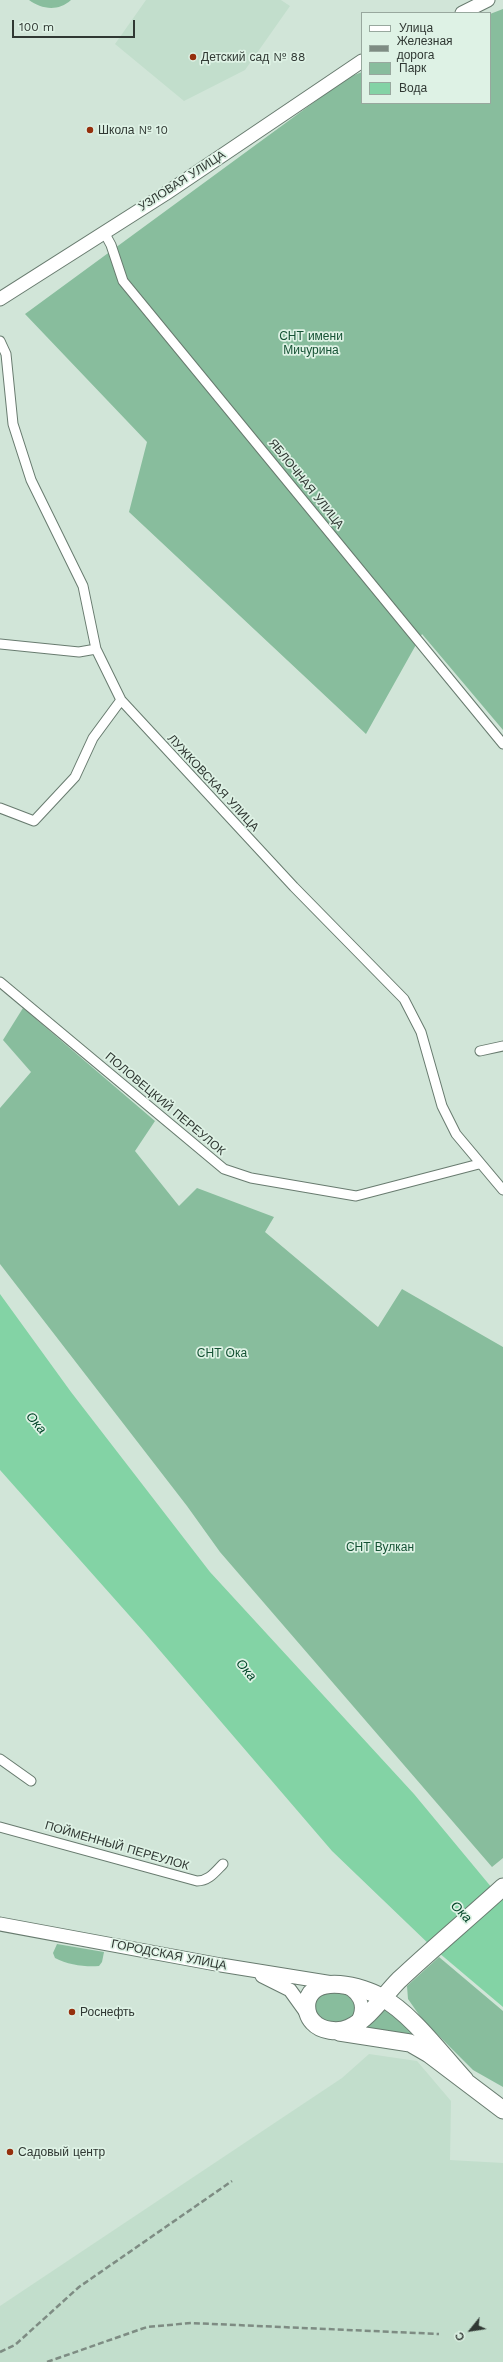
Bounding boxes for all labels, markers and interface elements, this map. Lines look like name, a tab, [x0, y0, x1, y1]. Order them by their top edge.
scale bar	[14, 12, 137, 38]
legend	[361, 12, 491, 104]
text: 100 m	[19, 20, 54, 34]
text: Улица	[399, 21, 433, 35]
text: Железная дорога	[397, 34, 453, 62]
place label: Детский сад № 88	[201, 50, 305, 64]
marker: Детский сад № 88	[188, 52, 198, 62]
text: Парк	[399, 61, 426, 75]
text: Вода	[399, 81, 427, 95]
place label: Школа № 10	[98, 123, 168, 137]
marker: Школа № 10	[85, 125, 95, 135]
street label: УЗЛОВАЯ УЛИЦА	[136, 148, 228, 214]
park label: СНТ имени Мичурина	[279, 329, 343, 357]
street label: ЯБЛОЧНАЯ УЛИЦА	[265, 436, 347, 532]
street label: ЛУЖКОВСКАЯ УЛИЦА	[164, 732, 262, 834]
street label: ПОЛОВЕЦКИЙ ПЕРЕУЛОК	[102, 1050, 228, 1158]
park label: СНТ Ока	[197, 1346, 247, 1360]
water label: Ока	[22, 1409, 50, 1437]
park label: СНТ Вулкан	[346, 1540, 414, 1554]
water label: Ока	[232, 1656, 260, 1684]
street label: ПОЙМЕННЫЙ ПЕРЕУЛОК	[43, 1819, 191, 1873]
water label: Ока	[447, 1898, 475, 1926]
street label: ГОРОДСКАЯ УЛИЦА	[110, 1937, 228, 1973]
place label: Роснефть	[80, 2005, 135, 2019]
marker: Роснефть	[67, 2007, 77, 2017]
place label: Садовый центр	[18, 2145, 105, 2159]
marker: Садовый центр	[5, 2147, 15, 2157]
north arrow	[451, 2310, 491, 2350]
text: С	[453, 2330, 468, 2343]

